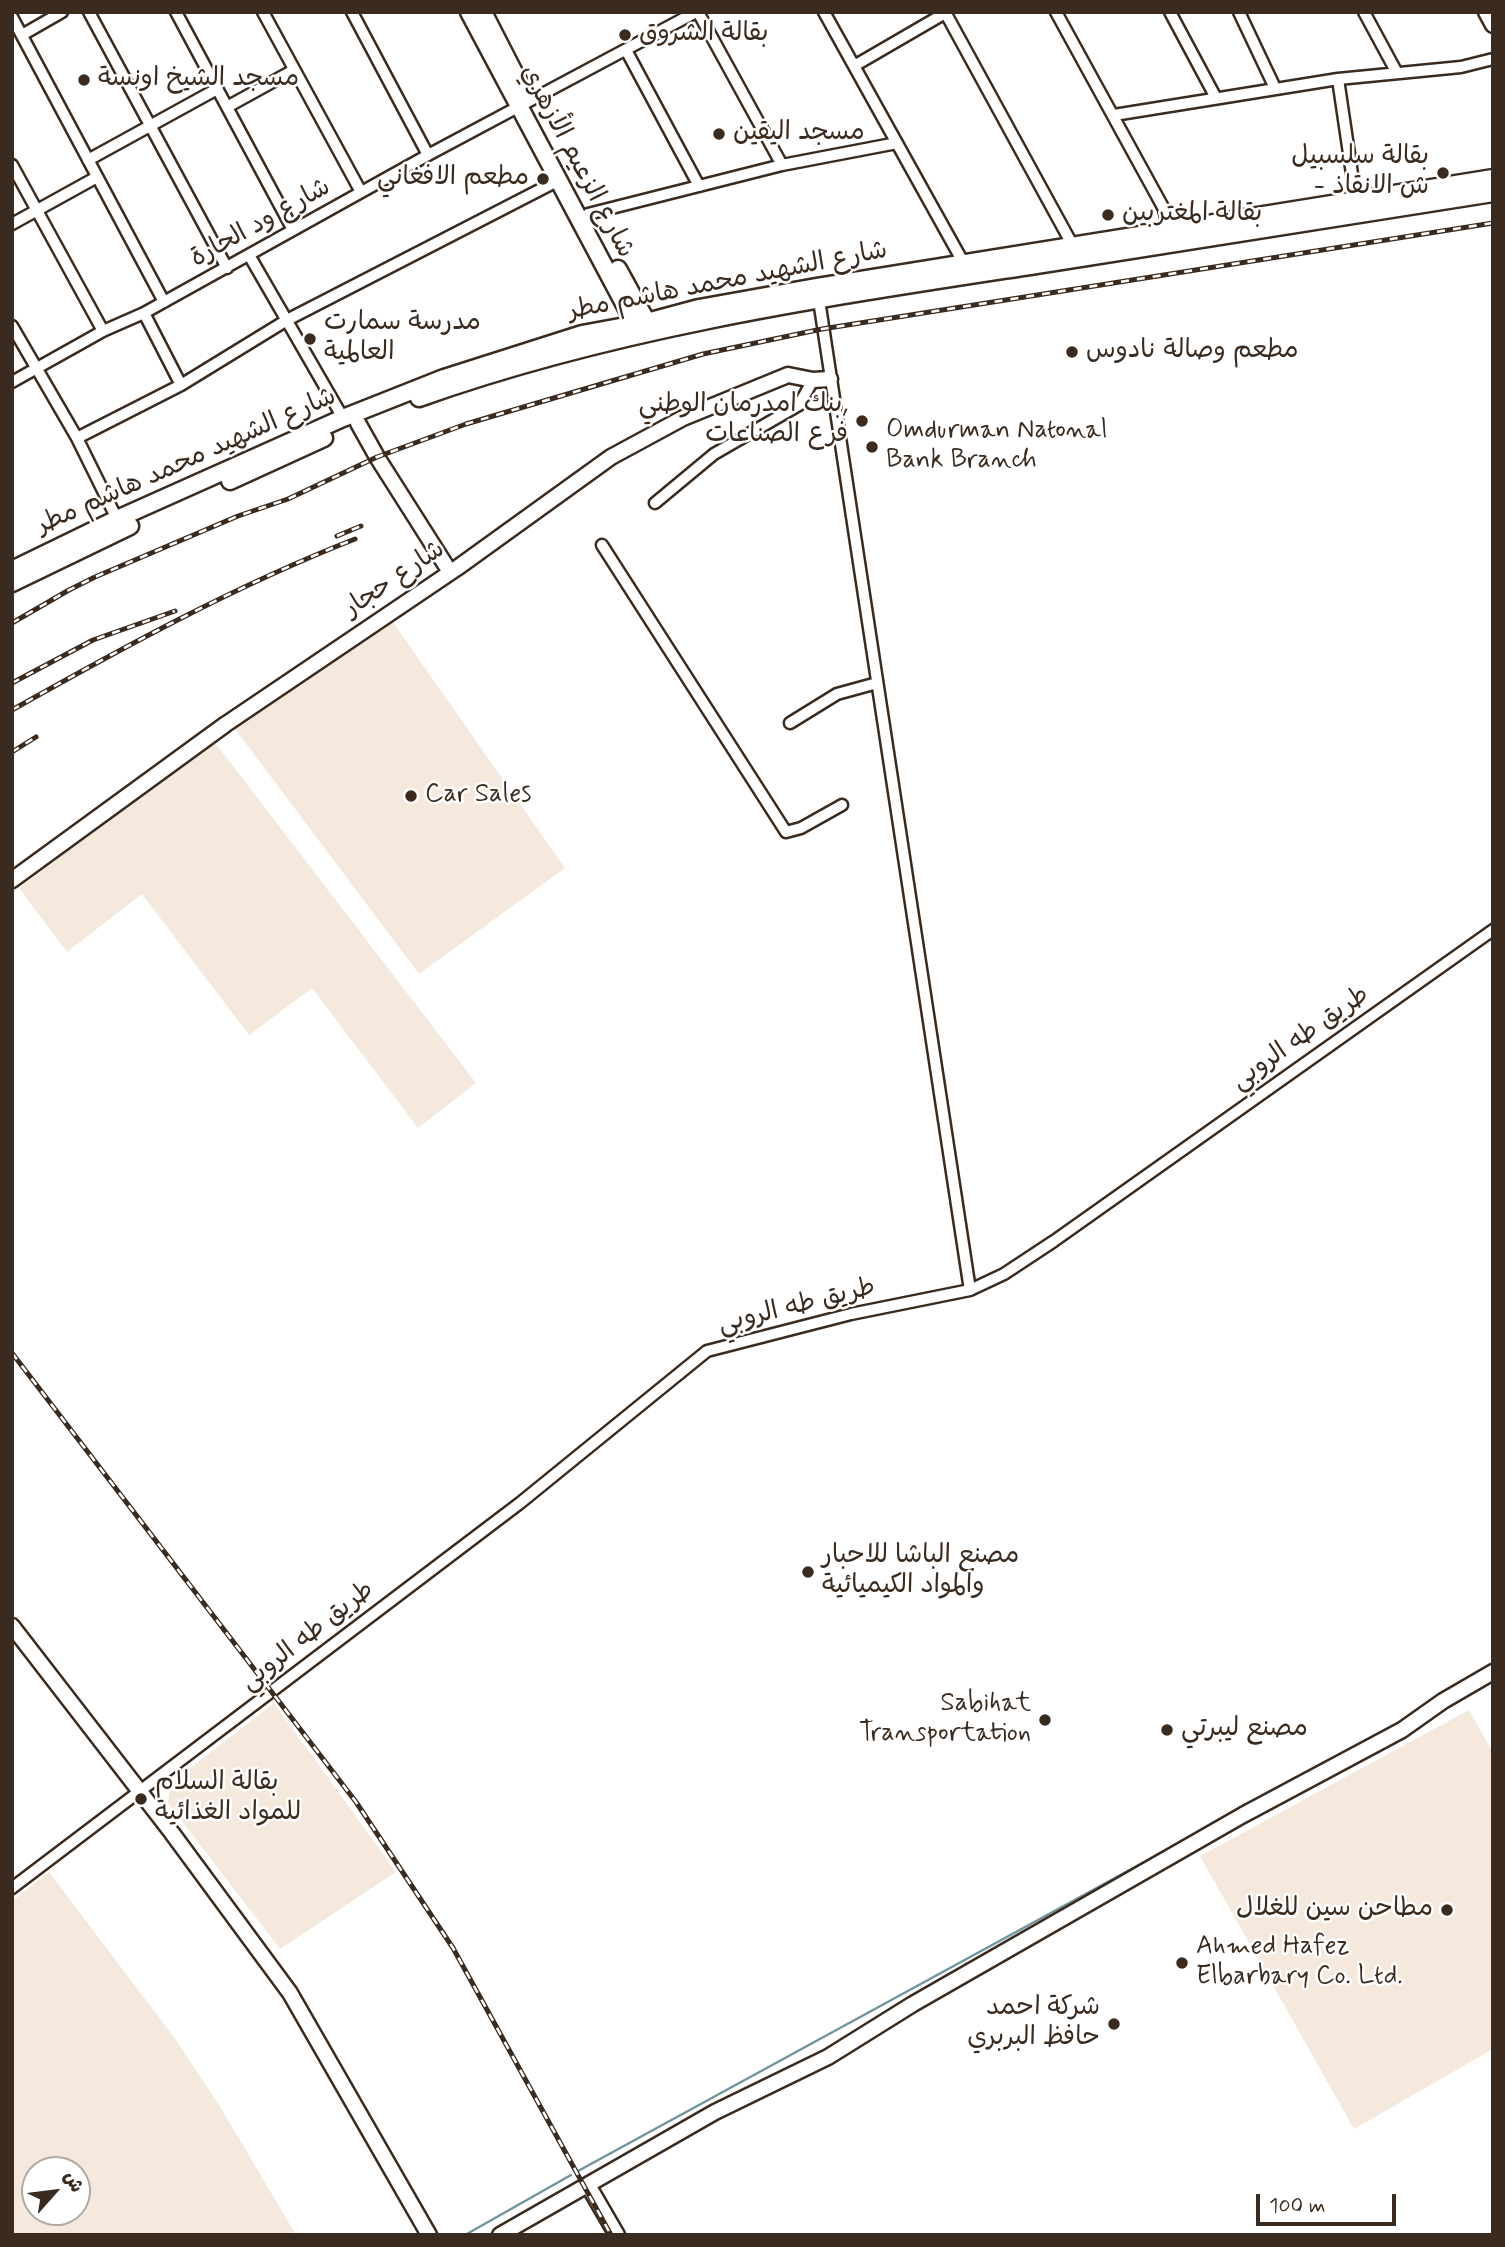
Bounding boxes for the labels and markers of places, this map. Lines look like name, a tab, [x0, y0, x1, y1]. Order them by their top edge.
place label: بقالة الشروق	[639, 19, 768, 51]
marker: بقالة الشروق	[617, 27, 633, 43]
place label: مسجد الشيخ اونسة	[98, 64, 299, 96]
marker: مسجد الشيخ اونسة	[76, 72, 92, 88]
place label: مسجد اليقين	[733, 118, 865, 150]
marker: مسجد اليقين	[711, 126, 727, 142]
place label: بقالة سلسبيل - ش الانقاذ	[1291, 142, 1429, 204]
place label: مطعم الافغاني	[377, 163, 529, 195]
marker: بقالة سلسبيل - ش الانقاذ	[1435, 165, 1451, 181]
marker: مطعم الافغاني	[535, 171, 551, 187]
place label: بقالة المغتربين	[1122, 199, 1262, 231]
marker: بقالة المغتربين	[1100, 207, 1116, 223]
place label: مدرسة سمارت العالمية	[324, 308, 481, 370]
marker: مدرسة سمارت العالمية	[302, 331, 318, 347]
place label: مطعم وصالة نادوس	[1086, 336, 1299, 368]
marker: مطعم وصالة نادوس	[1064, 344, 1080, 360]
place label: بنك امدرمان الوطني, فرع الصناعات	[638, 390, 848, 452]
marker: بنك امدرمان الوطني, فرع الصناعات	[854, 413, 870, 429]
place label: Omdurman Natonal Bank Branch	[886, 416, 1107, 478]
marker: Omdurman Natonal Bank Branch	[864, 439, 880, 455]
place label: Car Sales	[425, 780, 531, 812]
marker: Car Sales	[403, 788, 419, 804]
place label: مصنع الباشا للاحبار والمواد الكيميائية	[822, 1541, 1019, 1602]
marker: مصنع الباشا للاحبار والمواد الكيميائية	[800, 1564, 816, 1580]
place label: Sabihat Transportation	[859, 1689, 1031, 1750]
marker: Sabihat Transportation	[1037, 1712, 1053, 1728]
place label: مصنع ليبرتي	[1181, 1714, 1308, 1746]
marker: مصنع ليبرتي	[1159, 1722, 1175, 1738]
place label: بقالة السلام للمواد الغذائية	[155, 1768, 301, 1830]
marker: بقالة السلام للمواد الغذائية	[133, 1791, 149, 1807]
place label: مطاحن سين للغلال	[1236, 1894, 1433, 1926]
marker: مطاحن سين للغلال	[1439, 1902, 1455, 1918]
place label: Ahmed Hafez Elbarbary Co. Ltd.	[1196, 1932, 1403, 1994]
marker: Ahmed Hafez Elbarbary Co. Ltd.	[1174, 1955, 1190, 1971]
place label: شركة احمد حافظ البربري	[967, 1993, 1100, 2054]
marker: شركة احمد حافظ البربري	[1106, 2016, 1122, 2032]

